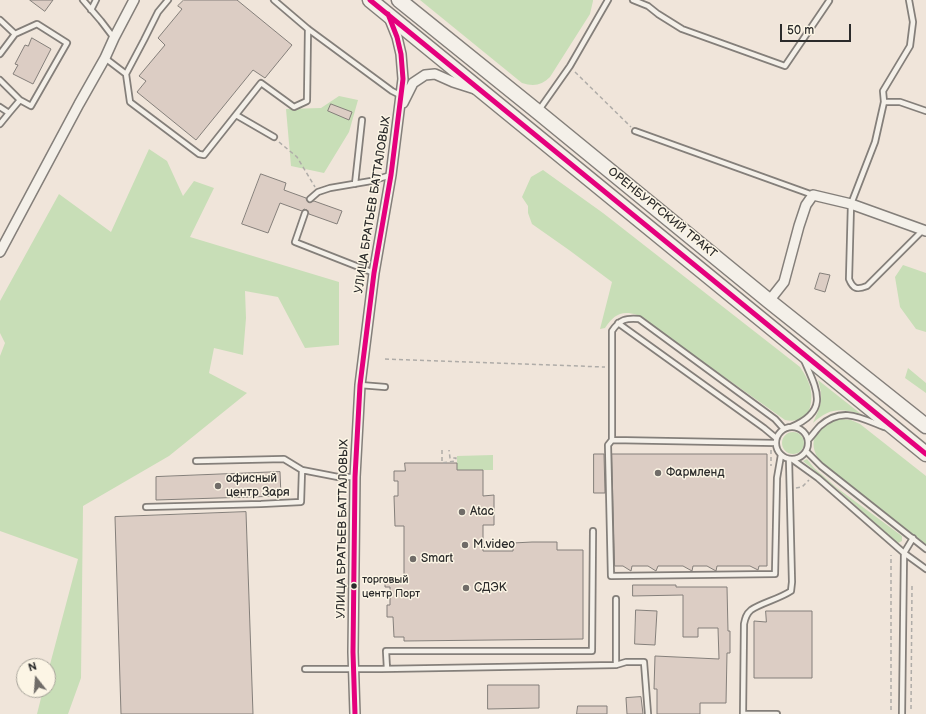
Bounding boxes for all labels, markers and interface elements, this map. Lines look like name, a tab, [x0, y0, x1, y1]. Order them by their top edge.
scale bar	[782, 16, 853, 42]
text: 50 m	[787, 23, 814, 38]
street label: УЛИЦА БРАТЬЕВ БАТТАЛОВЫХ	[352, 115, 394, 295]
street label: ОРЕНБУРГСКИЙ ТРАКТ	[605, 165, 719, 261]
street label: УЛИЦА БРАТЬЕВ БАТТАЛОВЫХ	[334, 439, 352, 619]
place label: Фармленд	[666, 466, 725, 480]
marker: Фармленд	[653, 468, 663, 478]
place label: офисный центр Заря	[226, 472, 290, 500]
marker: офисный центр Заря	[213, 481, 223, 491]
place label: Atac	[470, 505, 494, 519]
marker: Atac	[457, 507, 467, 517]
place label: M.video	[473, 538, 515, 552]
marker: M.video	[460, 540, 470, 550]
place label: Smart	[421, 552, 453, 566]
marker: Smart	[408, 554, 418, 564]
place label: торговый центр Порт	[362, 573, 420, 599]
marker: торговый центр Порт	[349, 581, 359, 591]
place label: СДЭК	[474, 581, 506, 595]
marker: СДЭК	[461, 583, 471, 593]
north arrow	[16, 658, 56, 698]
text: N	[27, 660, 38, 674]

